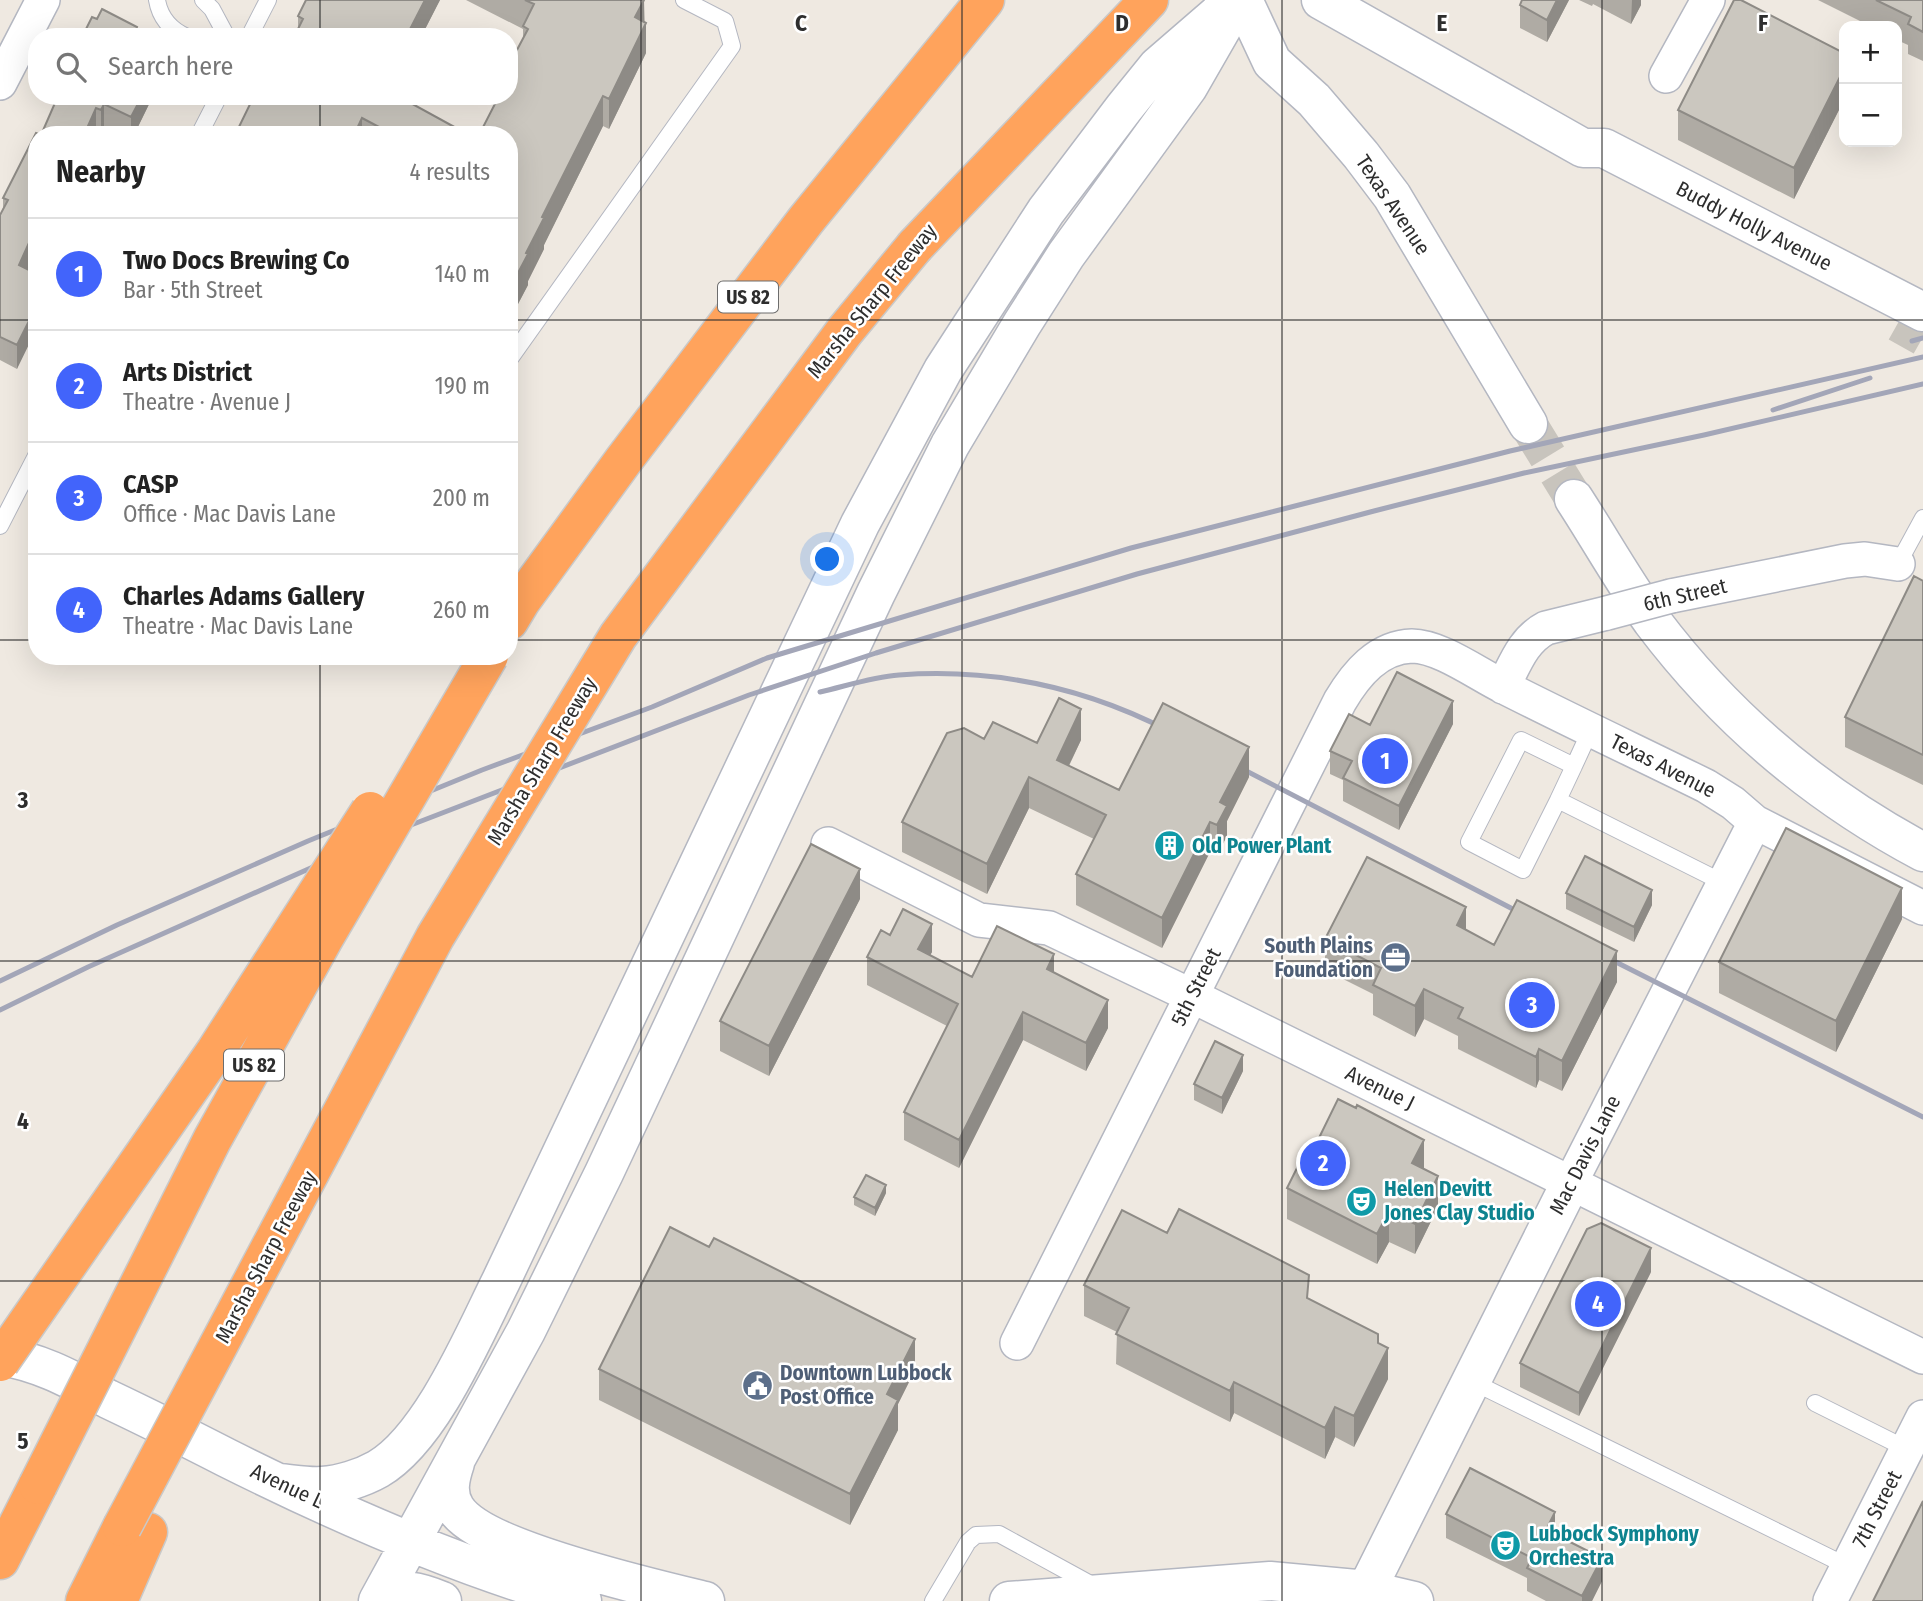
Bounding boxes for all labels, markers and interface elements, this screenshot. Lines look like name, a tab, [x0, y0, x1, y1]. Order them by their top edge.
text: C	[795, 9, 807, 37]
text: D	[1115, 9, 1129, 37]
text: E	[1437, 9, 1448, 37]
text: F	[1758, 9, 1768, 37]
map controls	[1839, 21, 1902, 147]
button: +	[1839, 21, 1902, 84]
search box	[28, 28, 518, 105]
icon: search	[52, 48, 90, 86]
text: Search here	[108, 51, 233, 82]
button: −	[1839, 84, 1902, 147]
street label: Texas Avenue	[1350, 150, 1436, 260]
text: Nearby	[56, 154, 145, 190]
text: 4 results	[409, 158, 490, 186]
street label: Buddy Holly Avenue	[1672, 176, 1836, 276]
street label: Marsha Sharp Freeway	[802, 218, 943, 384]
text: Two Docs Brewing Co	[123, 245, 350, 276]
text: 1	[74, 260, 84, 288]
text: 140 m	[435, 260, 490, 288]
text: Bar · 5th Street	[123, 276, 263, 304]
road number: US 82	[718, 282, 778, 312]
text: Arts District	[123, 357, 252, 388]
text: 2	[74, 372, 84, 400]
text: 190 m	[435, 372, 490, 400]
text: Theatre · Avenue J	[123, 388, 291, 416]
text: CASP	[123, 469, 178, 500]
text: 3	[74, 484, 84, 512]
text: 200 m	[433, 484, 490, 512]
text: Office · Mac Davis Lane	[123, 500, 336, 528]
your location	[810, 542, 844, 576]
street label: 6th Street	[1641, 573, 1729, 617]
text: Charles Adams Gallery	[123, 581, 364, 612]
text: 4	[73, 596, 85, 624]
text: 260 m	[433, 596, 490, 624]
text: Theatre · Mac Davis Lane	[123, 612, 353, 640]
street label: Marsha Sharp Freeway	[482, 672, 603, 850]
street label: Texas Avenue	[1606, 728, 1720, 804]
pin: 1	[1362, 735, 1408, 787]
text: 3	[17, 786, 29, 814]
building icon: Old Power Plant	[1152, 829, 1186, 863]
place label: Old Power Plant	[1192, 833, 1332, 859]
place label: South Plains Foundation	[1264, 933, 1373, 983]
office icon: South Plains Foundation	[1379, 941, 1413, 975]
street label: 5th Street	[1165, 944, 1227, 1030]
pin: 3	[1509, 979, 1555, 1031]
road number: US 82	[224, 1050, 284, 1080]
street label: Avenue J	[1341, 1060, 1419, 1116]
street label: Mac Davis Lane	[1544, 1091, 1626, 1219]
text: 4	[17, 1107, 29, 1135]
pin: 2	[1300, 1137, 1346, 1189]
street label: Marsha Sharp Freeway	[210, 1166, 323, 1348]
place label: Helen Devitt Jones Clay Studio	[1383, 1176, 1535, 1226]
theatre icon: Helen Devitt Jones Clay Studio	[1344, 1184, 1378, 1218]
pin: 4	[1575, 1278, 1621, 1330]
place label: Downtown Lubbock Post Office	[780, 1360, 952, 1410]
public building icon: Downtown Lubbock Post Office	[740, 1368, 774, 1402]
text: 5	[17, 1427, 29, 1455]
street label: Avenue L	[246, 1458, 328, 1514]
street label: 7th Street	[1847, 1466, 1907, 1552]
place label: Lubbock Symphony Orchestra	[1529, 1521, 1700, 1571]
theatre icon: Lubbock Symphony Orchestra	[1489, 1529, 1523, 1563]

